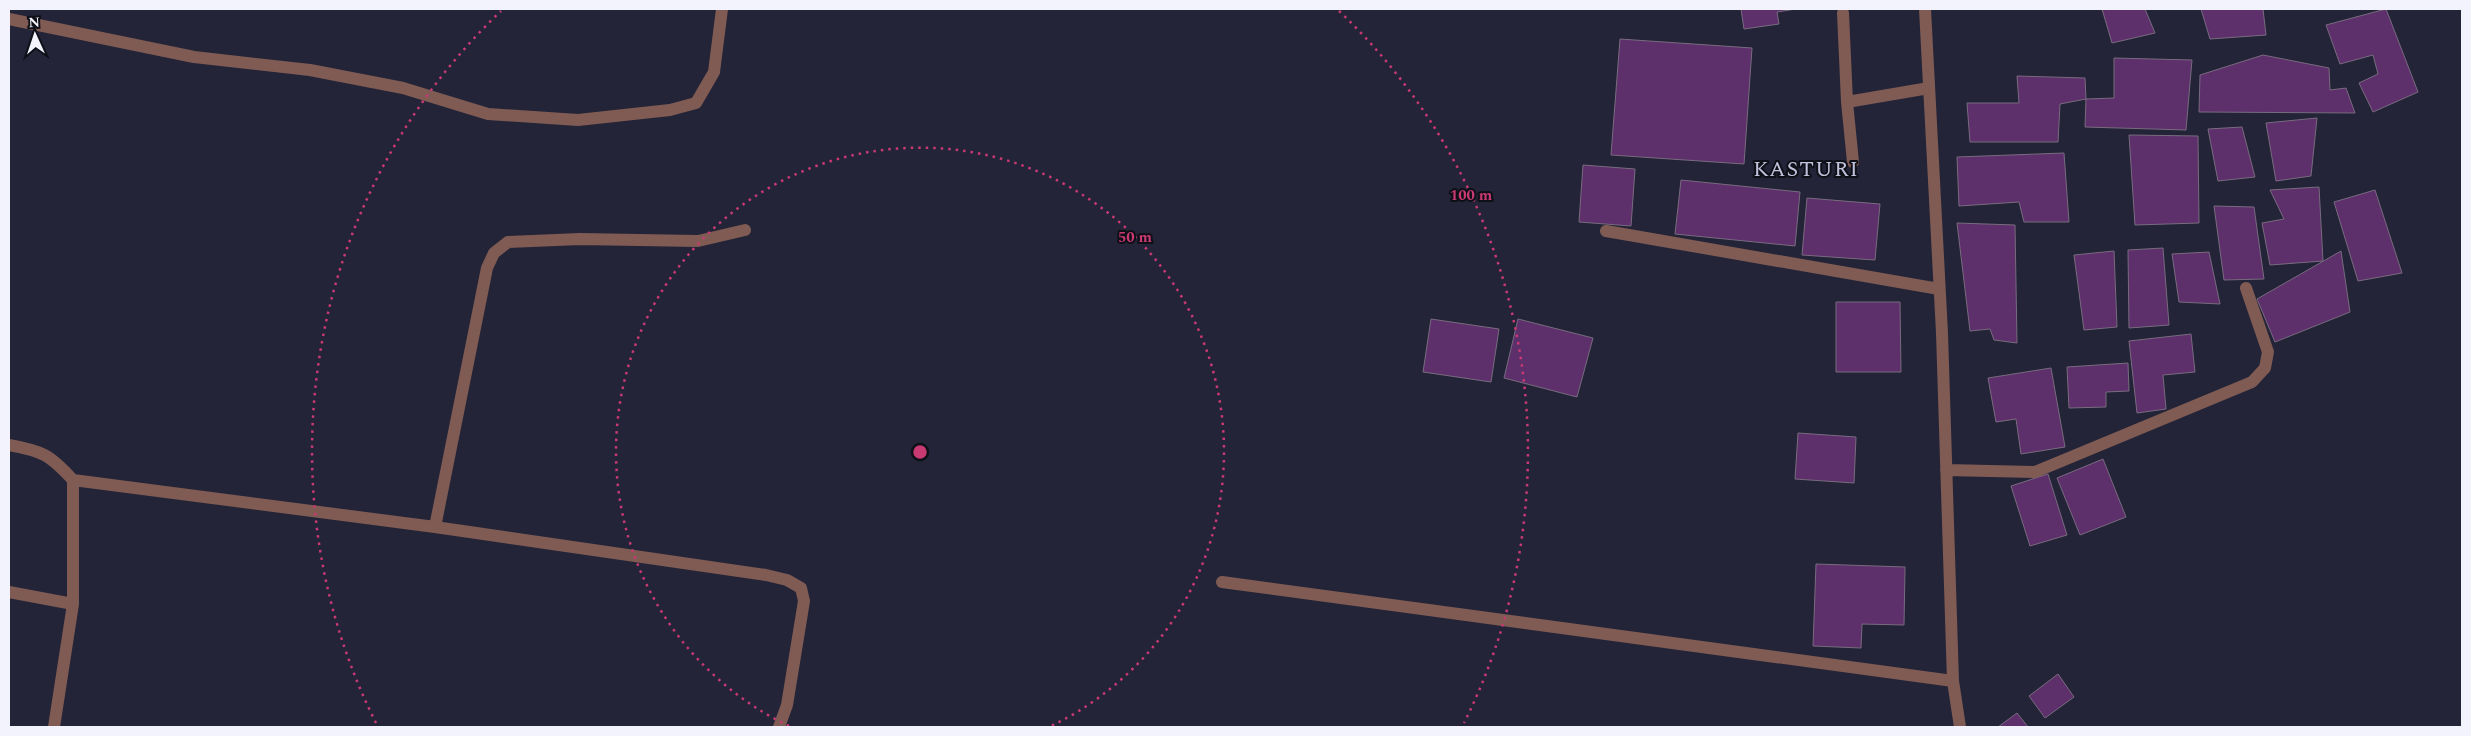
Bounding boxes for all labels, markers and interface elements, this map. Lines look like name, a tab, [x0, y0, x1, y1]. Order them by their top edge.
north arrow	[10, 10, 60, 60]
text: N	[28, 12, 41, 33]
district label: KASTURI	[1753, 153, 1859, 186]
text: 100 m	[1450, 184, 1493, 207]
text: 50 m	[1118, 226, 1153, 249]
centre of rings	[911, 443, 929, 461]

